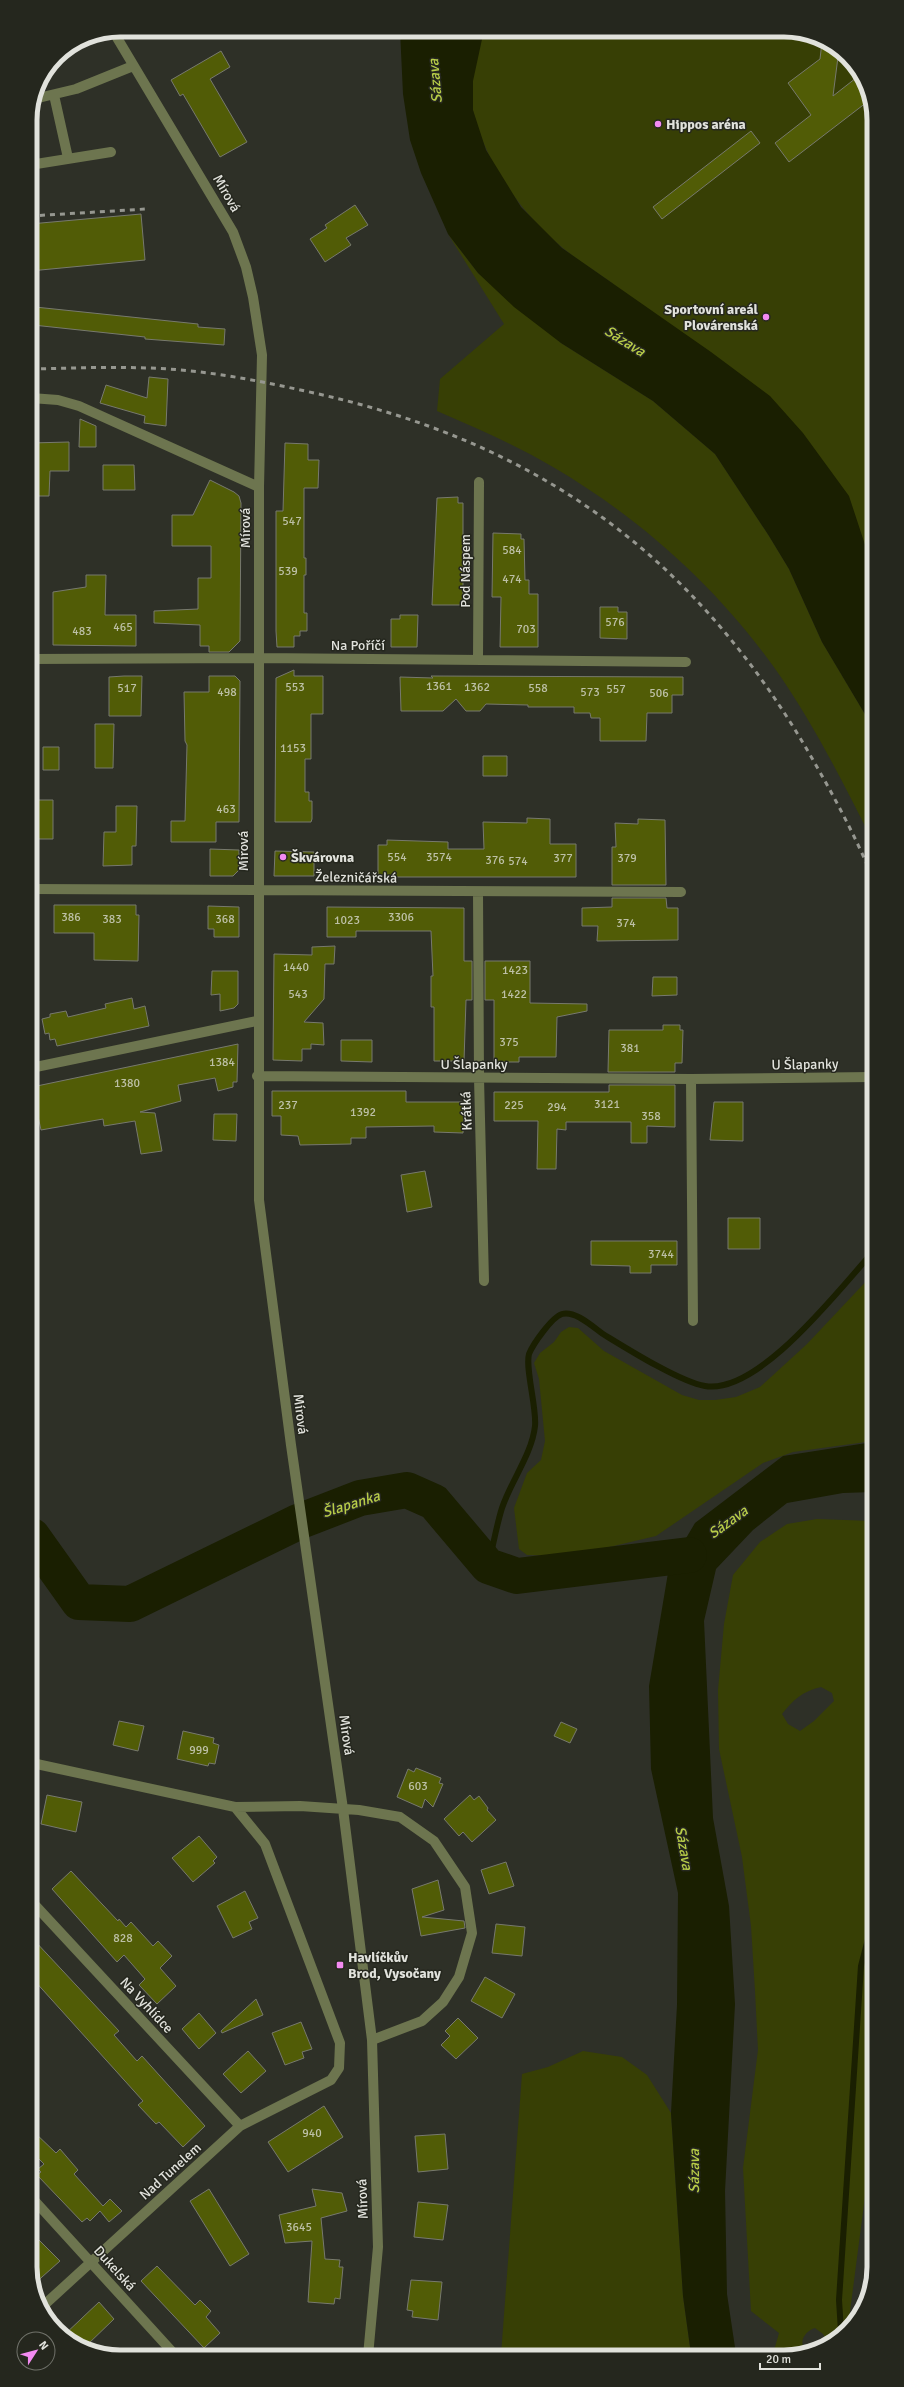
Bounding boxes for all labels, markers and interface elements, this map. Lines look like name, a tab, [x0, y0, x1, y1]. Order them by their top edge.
water label: Sázava	[424, 58, 446, 104]
place label: Hippos aréna	[666, 116, 746, 133]
marker: Hippos aréna	[653, 119, 663, 129]
street label: Mírová	[209, 171, 244, 215]
place label: Sportovní areál Plovárenská	[664, 301, 759, 334]
marker: Sportovní areál Plovárenská	[761, 312, 771, 322]
water label: Sázava	[601, 322, 649, 361]
street label: Mírová	[237, 508, 254, 548]
house number: 547	[282, 514, 302, 529]
street label: Pod Náspem	[457, 534, 474, 608]
house number: 584	[502, 543, 522, 558]
house number: 539	[278, 564, 298, 579]
house number: 474	[502, 572, 522, 587]
house number: 576	[605, 615, 625, 630]
house number: 465	[113, 620, 133, 635]
house number: 703	[516, 622, 536, 637]
house number: 483	[72, 624, 92, 639]
street label: Na Poříčí	[331, 637, 385, 654]
house number: 1361	[426, 679, 452, 694]
house number: 553	[285, 680, 305, 695]
house number: 1362	[464, 680, 490, 695]
house number: 517	[117, 681, 137, 696]
house number: 558	[528, 681, 548, 696]
house number: 557	[606, 682, 626, 697]
house number: 498	[217, 685, 237, 700]
house number: 573	[580, 685, 600, 700]
house number: 506	[649, 686, 669, 701]
house number: 1153	[280, 741, 306, 756]
house number: 463	[216, 802, 236, 817]
street label: Mírová	[235, 831, 252, 871]
place label: Škvárovna	[291, 849, 354, 866]
house number: 554	[387, 850, 407, 865]
house number: 3574	[426, 850, 452, 865]
house number: 377	[553, 851, 573, 866]
house number: 379	[617, 851, 637, 866]
marker: Škvárovna	[278, 852, 288, 862]
house number: 376	[485, 853, 505, 868]
house number: 574	[508, 854, 528, 869]
street label: Železničářská	[315, 868, 397, 887]
house number: 386	[61, 910, 81, 925]
house number: 3306	[388, 910, 414, 925]
house number: 383	[102, 912, 122, 927]
house number: 368	[215, 912, 235, 927]
house number: 1023	[334, 913, 360, 928]
house number: 374	[616, 916, 636, 931]
house number: 1440	[283, 960, 309, 975]
house number: 1423	[502, 963, 528, 978]
house number: 543	[288, 987, 308, 1002]
house number: 1422	[501, 987, 527, 1002]
house number: 375	[499, 1035, 519, 1050]
house number: 381	[620, 1041, 640, 1056]
house number: 1384	[209, 1055, 235, 1070]
street label: U Šlapanky	[771, 1055, 839, 1074]
street label: U Šlapanky	[440, 1056, 508, 1073]
house number: 1380	[114, 1076, 140, 1091]
street label: Krátká	[457, 1091, 476, 1131]
house number: 3121	[594, 1097, 620, 1112]
house number: 237	[278, 1098, 298, 1113]
house number: 225	[504, 1098, 524, 1113]
house number: 294	[547, 1100, 567, 1115]
house number: 1392	[350, 1105, 376, 1120]
house number: 358	[641, 1109, 661, 1124]
house number: 3744	[648, 1247, 674, 1262]
street label: Mírová	[290, 1393, 311, 1435]
water label: Šlapanka	[320, 1487, 382, 1521]
water label: Sázava	[705, 1501, 752, 1542]
street label: Mírová	[335, 1714, 358, 1756]
house number: 999	[189, 1743, 209, 1758]
house number: 603	[408, 1779, 428, 1794]
water label: Sázava	[671, 1825, 697, 1872]
house number: 828	[113, 1931, 133, 1946]
place label: Havlíčkův Brod, Vysočany	[348, 1949, 441, 1982]
marker: Havlíčkův Brod, Vysočany	[335, 1960, 345, 1970]
street label: Na Vyhlídce	[116, 1974, 177, 2037]
house number: 940	[302, 2126, 322, 2141]
street label: Nad Tunelem	[136, 2139, 205, 2204]
water label: Sázava	[685, 2148, 703, 2193]
street label: Mírová	[353, 2178, 372, 2220]
house number: 3645	[286, 2220, 312, 2235]
street label: Dukelská	[90, 2242, 139, 2294]
north arrow	[16, 2331, 56, 2371]
text: N	[36, 2338, 51, 2352]
scale bar	[760, 2345, 820, 2371]
text: 20 m	[766, 2352, 791, 2367]

